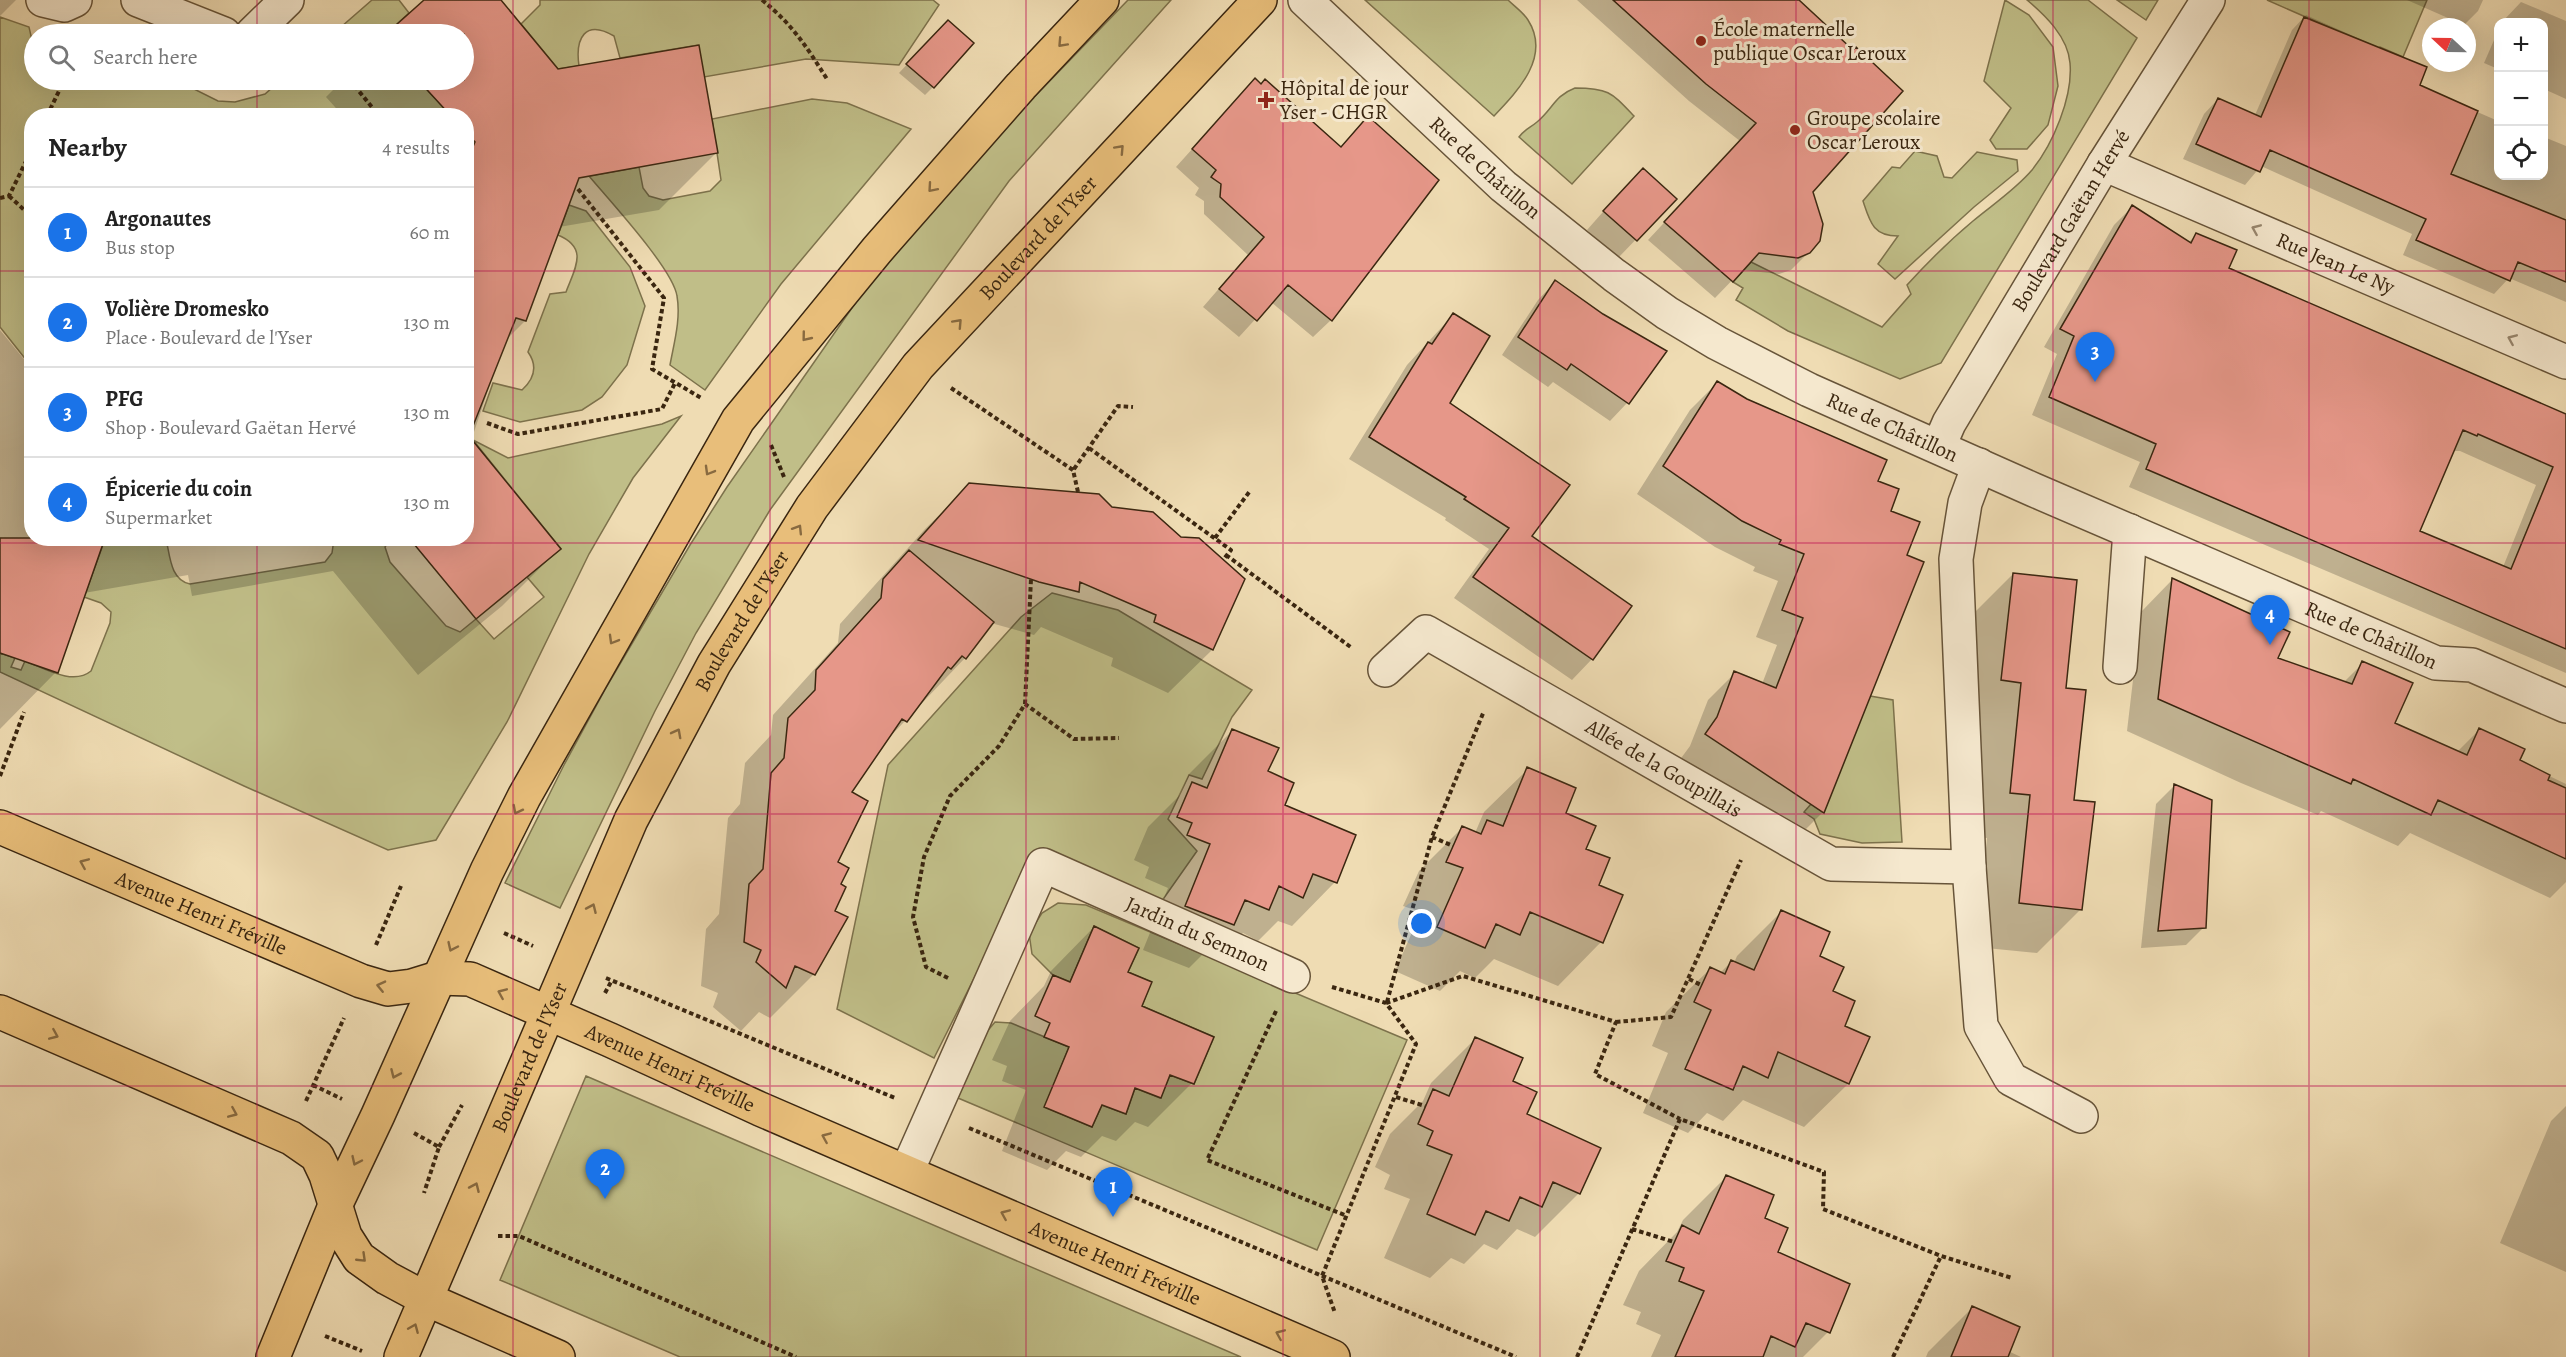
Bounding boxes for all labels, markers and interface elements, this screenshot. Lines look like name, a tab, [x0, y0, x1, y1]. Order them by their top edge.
place label: École maternelle publique Oscar Leroux	[1713, 15, 1906, 67]
north arrow	[2422, 18, 2476, 72]
map controls	[2494, 18, 2548, 180]
button: +	[2494, 18, 2548, 72]
search box	[24, 24, 474, 90]
marker: École maternelle publique Oscar Leroux	[1694, 34, 1708, 48]
one-way arrow	[1058, 35, 1069, 46]
icon: search	[45, 41, 78, 74]
text: Search here	[93, 42, 198, 72]
button: −	[2494, 72, 2548, 126]
place label: Hôpital de jour Yser - CHGR	[1279, 74, 1409, 126]
marker: Hôpital de jour Yser - CHGR	[1257, 91, 1275, 109]
place label: Groupe scolaire Oscar Leroux	[1807, 104, 1940, 156]
street label: Rue de Châtillon	[1423, 110, 1547, 225]
marker: Groupe scolaire Oscar Leroux	[1788, 123, 1802, 137]
street label: Boulevard Gaëtan Hervé	[2005, 124, 2136, 317]
button: locate	[2494, 126, 2548, 180]
text: Nearby	[48, 130, 127, 165]
text: 4 results	[382, 134, 450, 161]
one-way arrow	[1112, 146, 1123, 157]
street label: Boulevard de l'Yser	[973, 169, 1103, 306]
one-way arrow	[928, 181, 939, 192]
text: Argonautes	[105, 204, 211, 234]
text: 1	[64, 219, 71, 246]
text: 60 m	[410, 219, 450, 246]
one-way arrow	[2251, 224, 2262, 236]
street label: Rue Jean Le Ny	[2272, 226, 2400, 301]
text: Bus stop	[105, 234, 175, 261]
text: Volière Dromesko	[105, 294, 269, 324]
text: 2	[63, 309, 72, 336]
text: 130 m	[404, 309, 450, 336]
one-way arrow	[951, 319, 962, 330]
text: Place · Boulevard de l'Yser	[105, 324, 312, 351]
one-way arrow	[802, 330, 813, 341]
pin: 3	[2076, 332, 2114, 382]
one-way arrow	[2508, 334, 2519, 346]
text: PFG	[105, 384, 144, 414]
street label: Rue de Châtillon	[1822, 386, 1963, 469]
text: 3	[63, 399, 72, 426]
text: 130 m	[404, 399, 450, 426]
text: Shop · Boulevard Gaëtan Hervé	[105, 414, 356, 441]
one-way arrow	[705, 465, 716, 475]
text: Épicerie du coin	[105, 474, 252, 504]
text: 4	[63, 489, 72, 516]
text: 130 m	[404, 489, 450, 516]
text: Supermarket	[105, 504, 212, 531]
one-way arrow	[790, 525, 802, 535]
street label: Boulevard de l'Yser	[688, 545, 796, 696]
street label: Rue de Châtillon	[2301, 594, 2442, 676]
pin: 4	[2250, 596, 2290, 645]
one-way arrow	[609, 634, 620, 645]
street label: Allée de la Goupillais	[1580, 712, 1747, 824]
one-way arrow	[670, 729, 681, 739]
one-way arrow	[513, 804, 524, 815]
one-way arrow	[80, 858, 91, 870]
street label: Avenue Henri Fréville	[110, 864, 291, 962]
street label: Jardin du Semnon	[1121, 889, 1274, 978]
one-way arrow	[584, 904, 596, 915]
your location	[1407, 909, 1436, 938]
one-way arrow	[447, 940, 459, 951]
street label: Boulevard de l'Yser	[485, 978, 574, 1137]
one-way arrow	[376, 981, 386, 994]
one-way arrow	[497, 988, 508, 1000]
street label: Avenue Henri Fréville	[580, 1017, 760, 1119]
one-way arrow	[47, 1028, 58, 1040]
one-way arrow	[391, 1068, 403, 1079]
one-way arrow	[226, 1106, 237, 1118]
one-way arrow	[821, 1132, 832, 1144]
pin: 2	[586, 1150, 624, 1199]
one-way arrow	[352, 1155, 364, 1166]
pin: 1	[1094, 1168, 1132, 1217]
one-way arrow	[468, 1183, 480, 1194]
one-way arrow	[1000, 1209, 1011, 1221]
street label: Avenue Henri Fréville	[1024, 1213, 1205, 1312]
one-way arrow	[355, 1251, 365, 1262]
one-way arrow	[407, 1323, 419, 1334]
one-way arrow	[1275, 1329, 1286, 1341]

